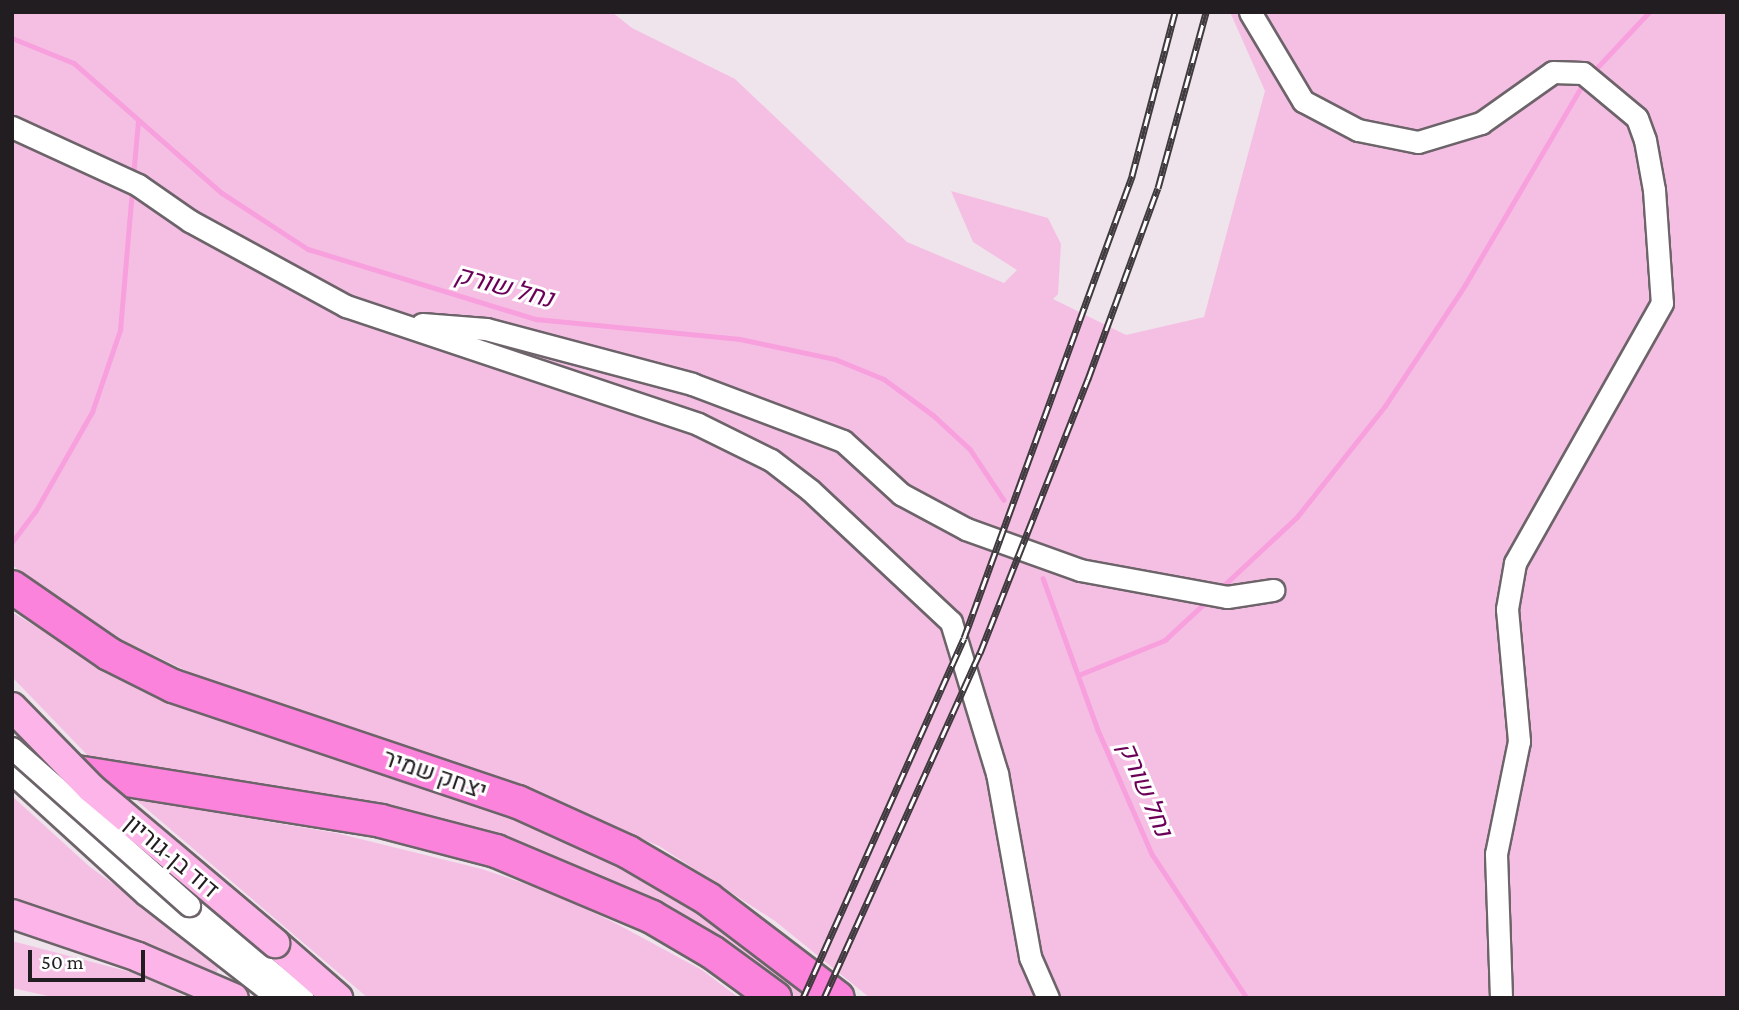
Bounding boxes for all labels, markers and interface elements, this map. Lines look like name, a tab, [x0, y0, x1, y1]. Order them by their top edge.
water label: נחל שורק	[451, 259, 557, 315]
water label: נחל שורק	[1111, 737, 1179, 841]
street label: יצחק שמיר	[379, 743, 491, 805]
street label: דוד בן-גוריון	[119, 808, 225, 904]
scale bar	[32, 936, 149, 980]
text: 50 m	[41, 950, 84, 974]

